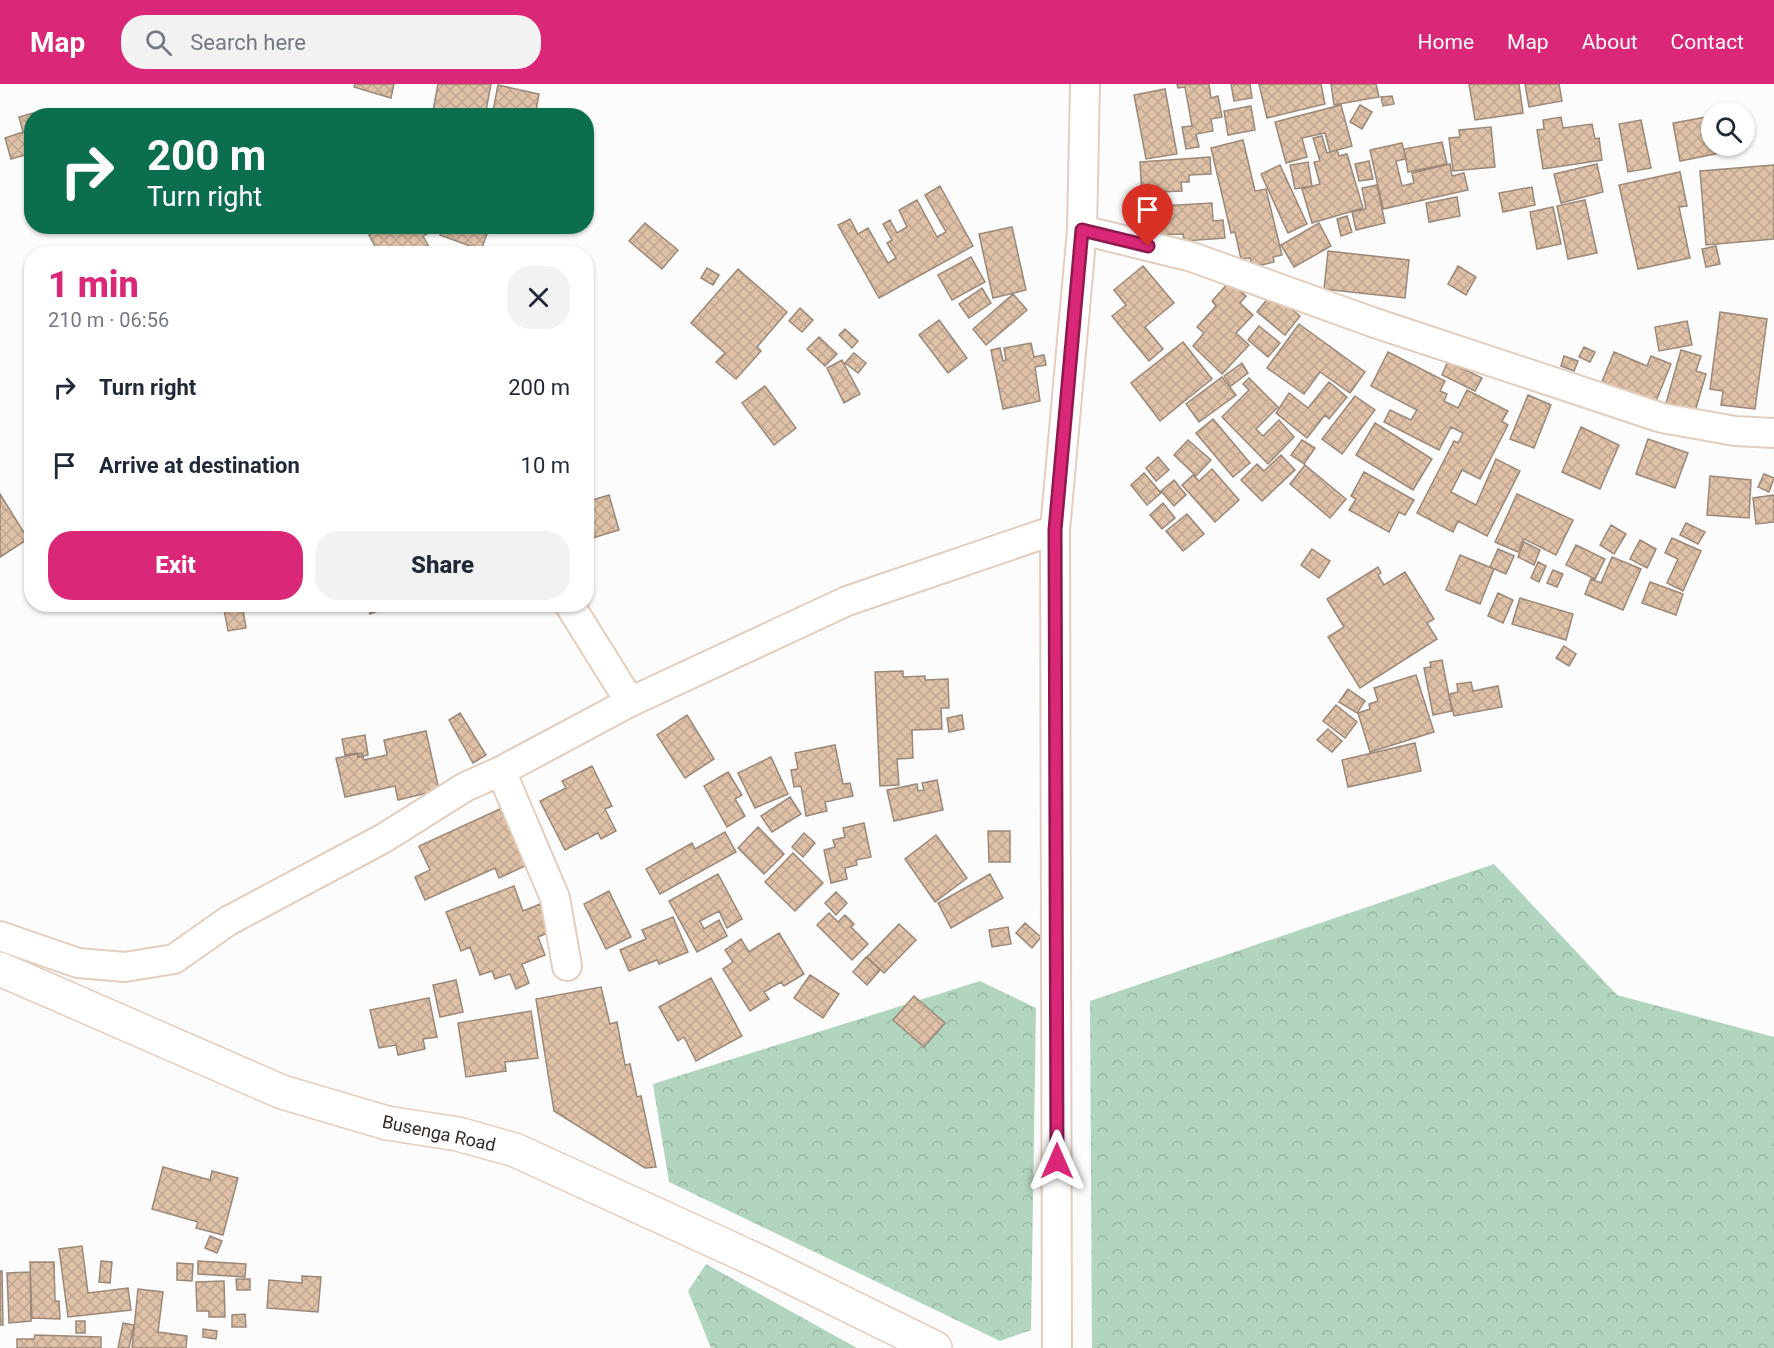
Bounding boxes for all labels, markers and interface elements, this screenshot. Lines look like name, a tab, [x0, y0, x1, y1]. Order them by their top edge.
search box	[121, 15, 541, 69]
text: Map	[30, 26, 85, 59]
icon: search	[142, 26, 175, 59]
text: Search here	[190, 30, 306, 55]
text: Home	[1418, 30, 1474, 54]
text: Map	[1507, 30, 1549, 54]
text: About	[1582, 30, 1638, 54]
text: Contact	[1671, 30, 1744, 54]
map controls	[1701, 102, 1755, 156]
button: search	[1701, 102, 1755, 156]
text: 200 m	[147, 131, 266, 180]
icon: right	[48, 132, 126, 210]
text: Turn right	[147, 181, 262, 213]
pin	[1122, 184, 1173, 246]
icon: arrive	[1131, 193, 1164, 226]
text: 1 min	[48, 264, 139, 306]
button: close	[507, 266, 570, 329]
text: 210 m · 06:56	[48, 308, 169, 332]
icon: right	[48, 371, 81, 404]
text: Turn right	[99, 375, 196, 400]
text: 200 m	[508, 375, 570, 400]
icon: arrive	[48, 449, 81, 482]
text: Arrive at destination	[99, 453, 300, 478]
text: 10 m	[521, 453, 570, 478]
button: Exit	[48, 531, 303, 600]
button: Share	[315, 531, 570, 600]
street label: Busenga Road	[380, 1111, 498, 1155]
position arrow	[1025, 1129, 1089, 1193]

